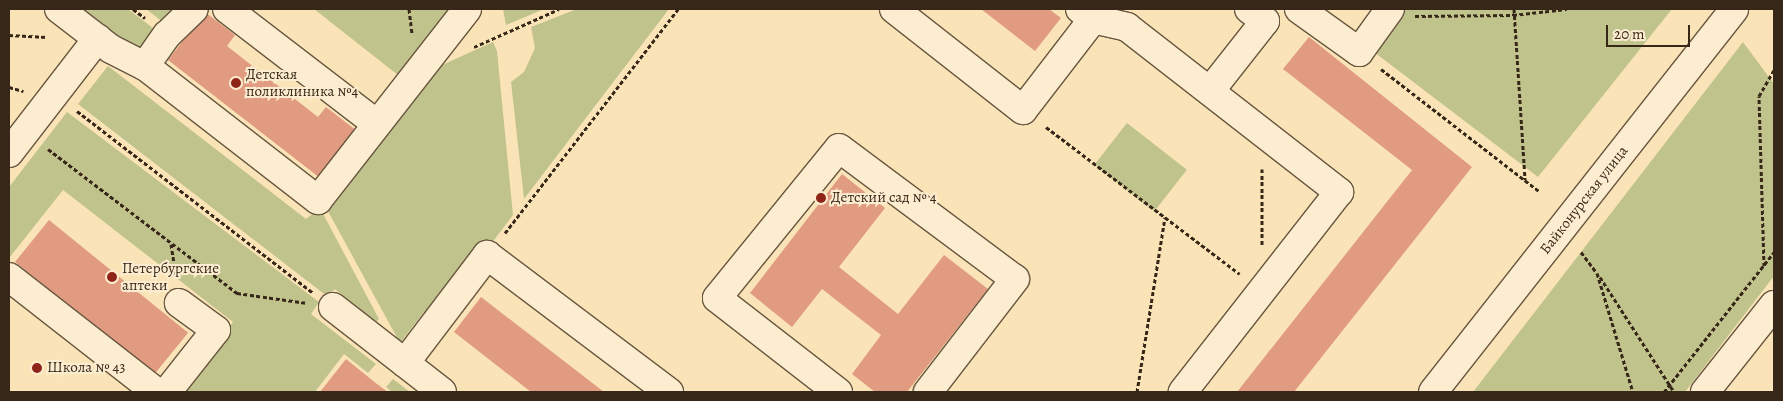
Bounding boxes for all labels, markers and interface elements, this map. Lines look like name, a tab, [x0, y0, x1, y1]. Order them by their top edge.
scale bar	[1608, 15, 1692, 47]
text: 20 m	[1614, 24, 1645, 44]
place label: Детская поликлиника №4	[246, 65, 358, 100]
marker: Детская поликлиника №4	[230, 77, 242, 89]
street label: Байконурская улица	[1536, 142, 1632, 258]
place label: Детский сад № 4	[831, 189, 937, 207]
marker: Детский сад № 4	[815, 192, 827, 204]
place label: Петербургские аптеки	[122, 259, 219, 294]
marker: Петербургские аптеки	[106, 271, 118, 283]
place label: Школа № 43	[47, 359, 126, 377]
marker: Школа № 43	[31, 362, 43, 374]

